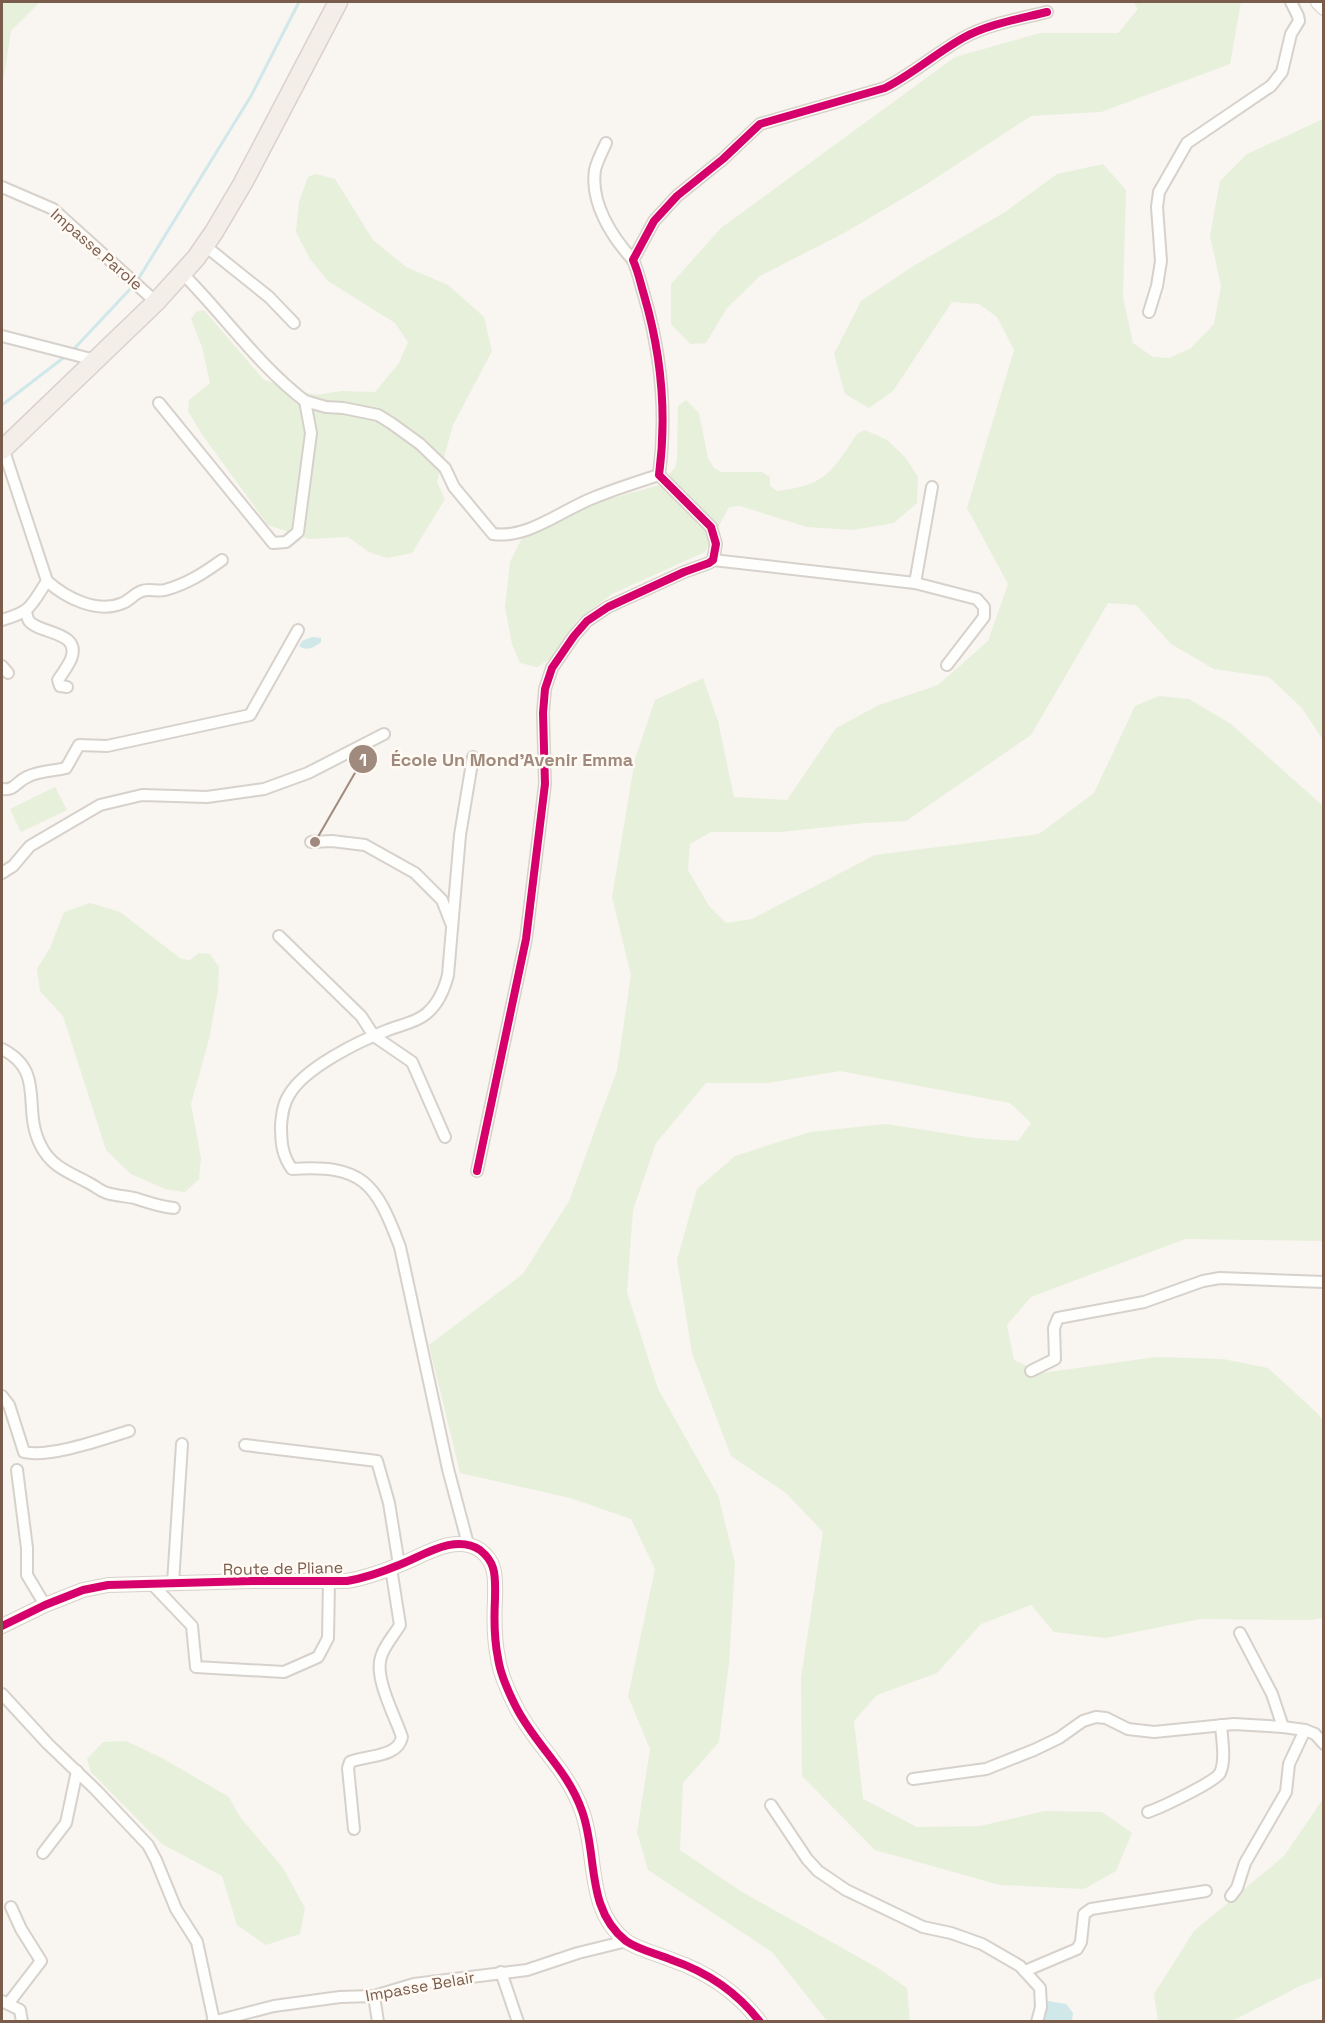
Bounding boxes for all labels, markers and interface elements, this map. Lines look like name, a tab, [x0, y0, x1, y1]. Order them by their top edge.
street label: Impasse Parole	[46, 204, 147, 295]
callout: École Un Mond'Avenir Emma	[348, 741, 645, 777]
text: 1	[359, 748, 367, 771]
text: École Un Mond'Avenir Emma	[391, 748, 634, 771]
street label: Route de Pliane	[223, 1557, 343, 1580]
street label: Impasse Belair	[364, 1967, 476, 2006]

